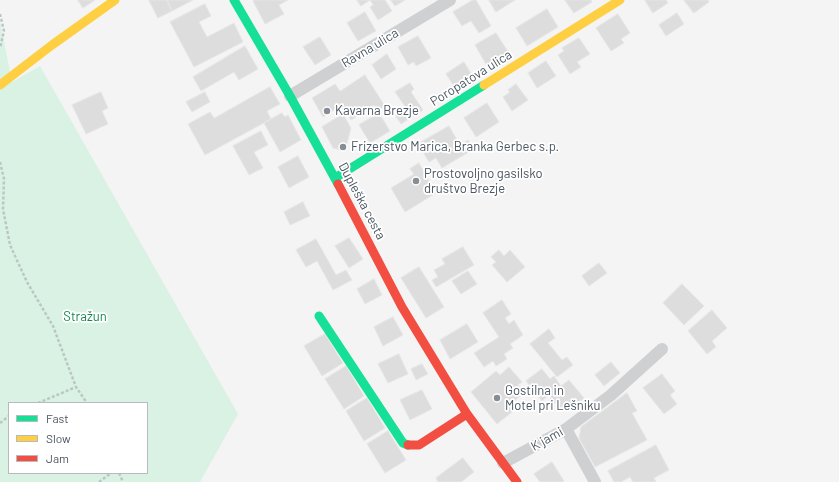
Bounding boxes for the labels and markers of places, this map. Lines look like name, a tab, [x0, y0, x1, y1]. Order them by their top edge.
place label: Kavarna Brezje	[335, 103, 419, 119]
marker: Kavarna Brezje	[322, 106, 332, 116]
place label: Frizerstvo Marica, Branka Gerbec s.p.	[351, 139, 559, 155]
marker: Frizerstvo Marica, Branka Gerbec s.p.	[338, 142, 348, 152]
place label: Prostovoljno gasilsko društvo Brezje	[424, 166, 543, 197]
marker: Prostovoljno gasilsko društvo Brezje	[411, 176, 421, 186]
place label: Gostilna in Motel pri Lešniku	[505, 383, 600, 414]
marker: Gostilna in Motel pri Lešniku	[492, 393, 502, 403]

